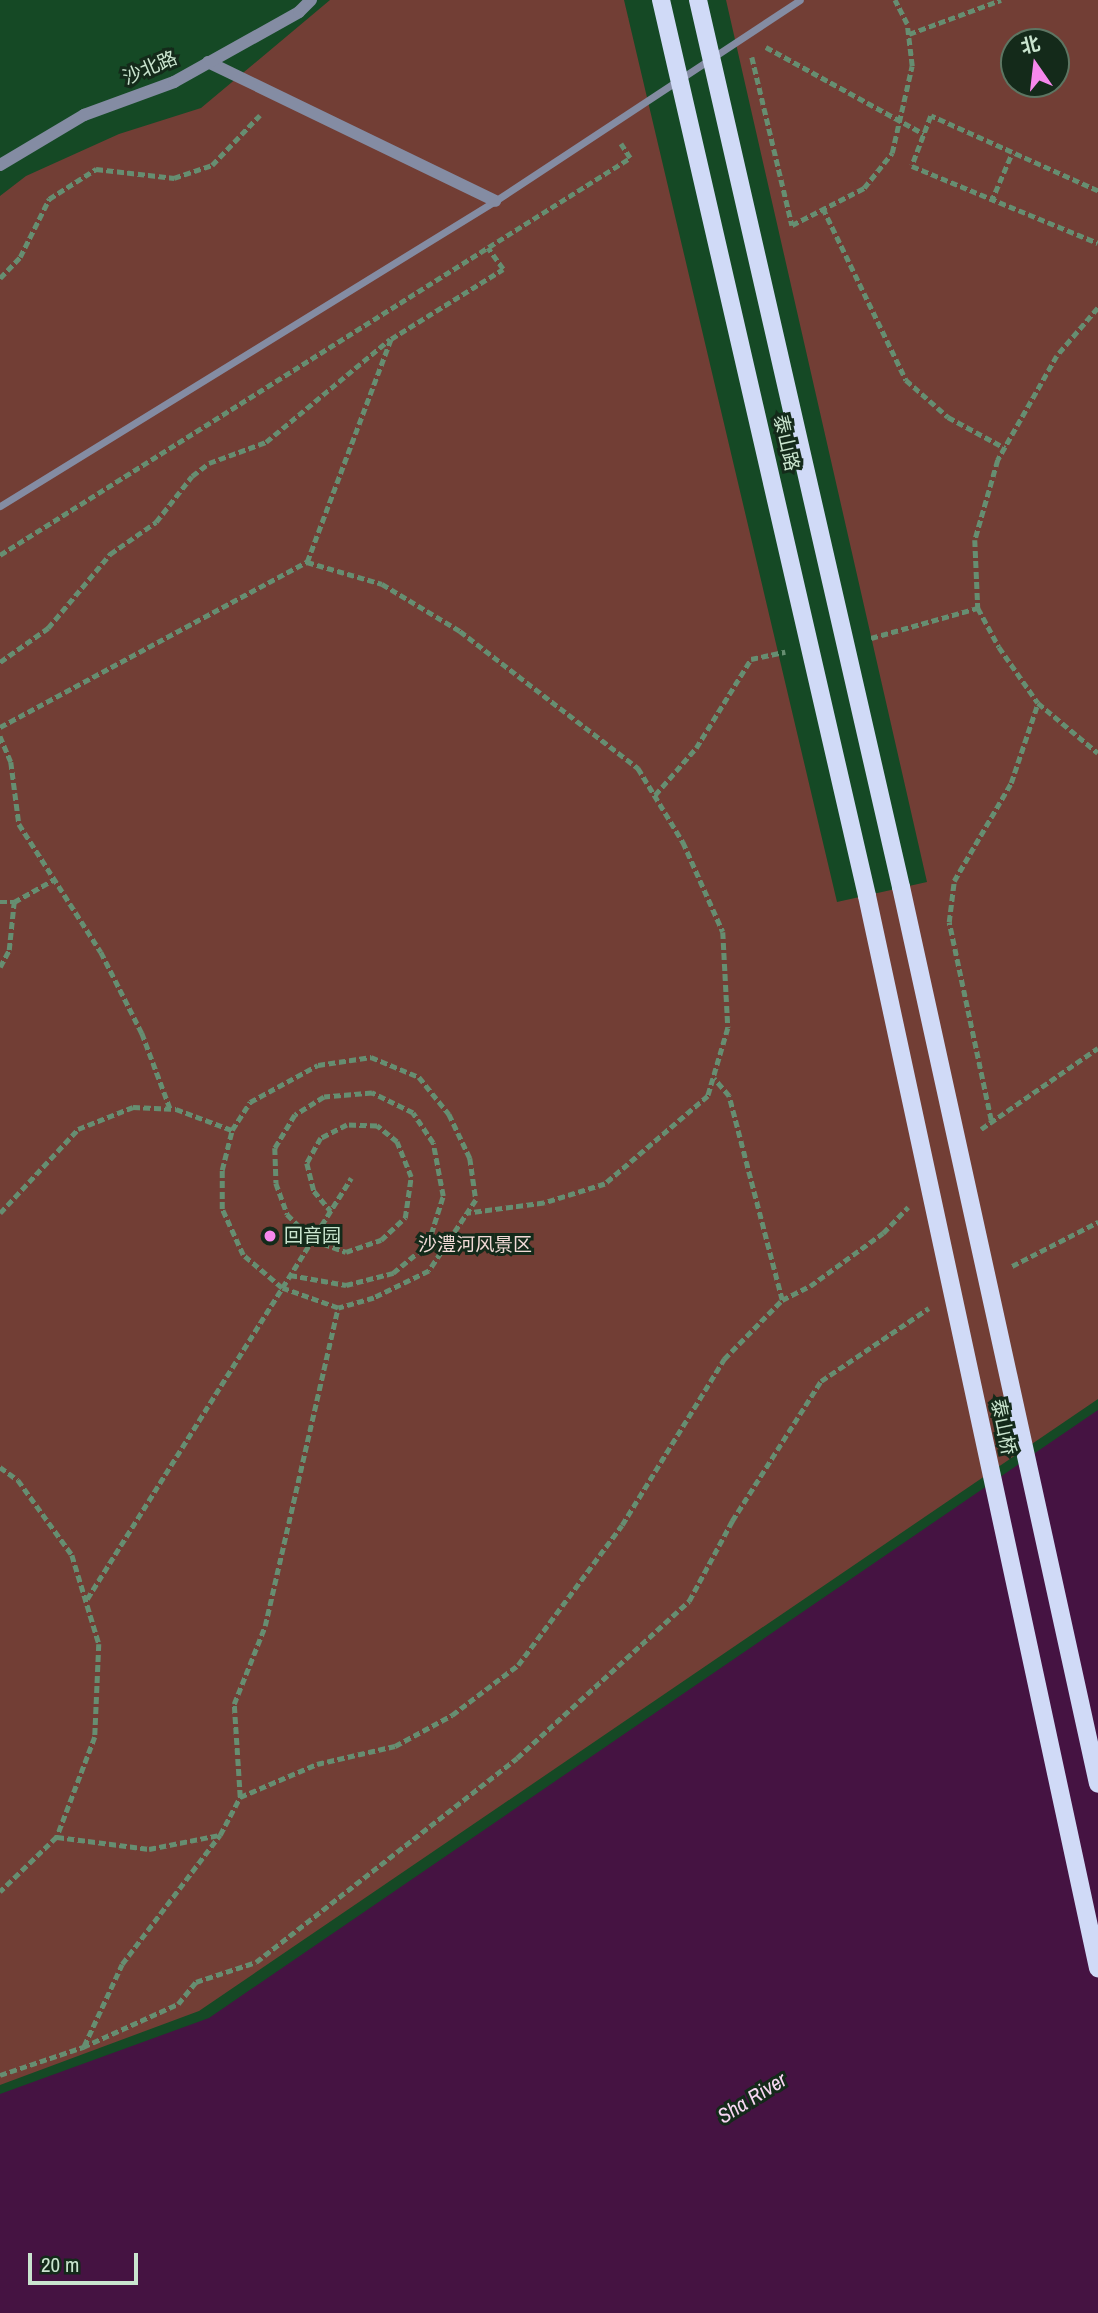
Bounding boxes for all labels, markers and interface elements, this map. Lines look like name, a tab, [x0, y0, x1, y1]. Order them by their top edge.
north arrow	[1000, 28, 1070, 98]
text: 北	[1018, 30, 1043, 59]
street label: 沙北路	[119, 46, 181, 90]
street label: 泰山路	[768, 413, 804, 473]
place label: 回音园	[284, 1225, 341, 1247]
marker: 回音园	[262, 1228, 278, 1244]
park label: 沙澧河风景区	[418, 1234, 532, 1256]
street label: 泰山桥	[986, 1397, 1020, 1457]
water label: Sha River	[713, 2067, 791, 2129]
scale bar	[32, 2240, 142, 2284]
text: 20 m	[41, 2250, 79, 2279]

